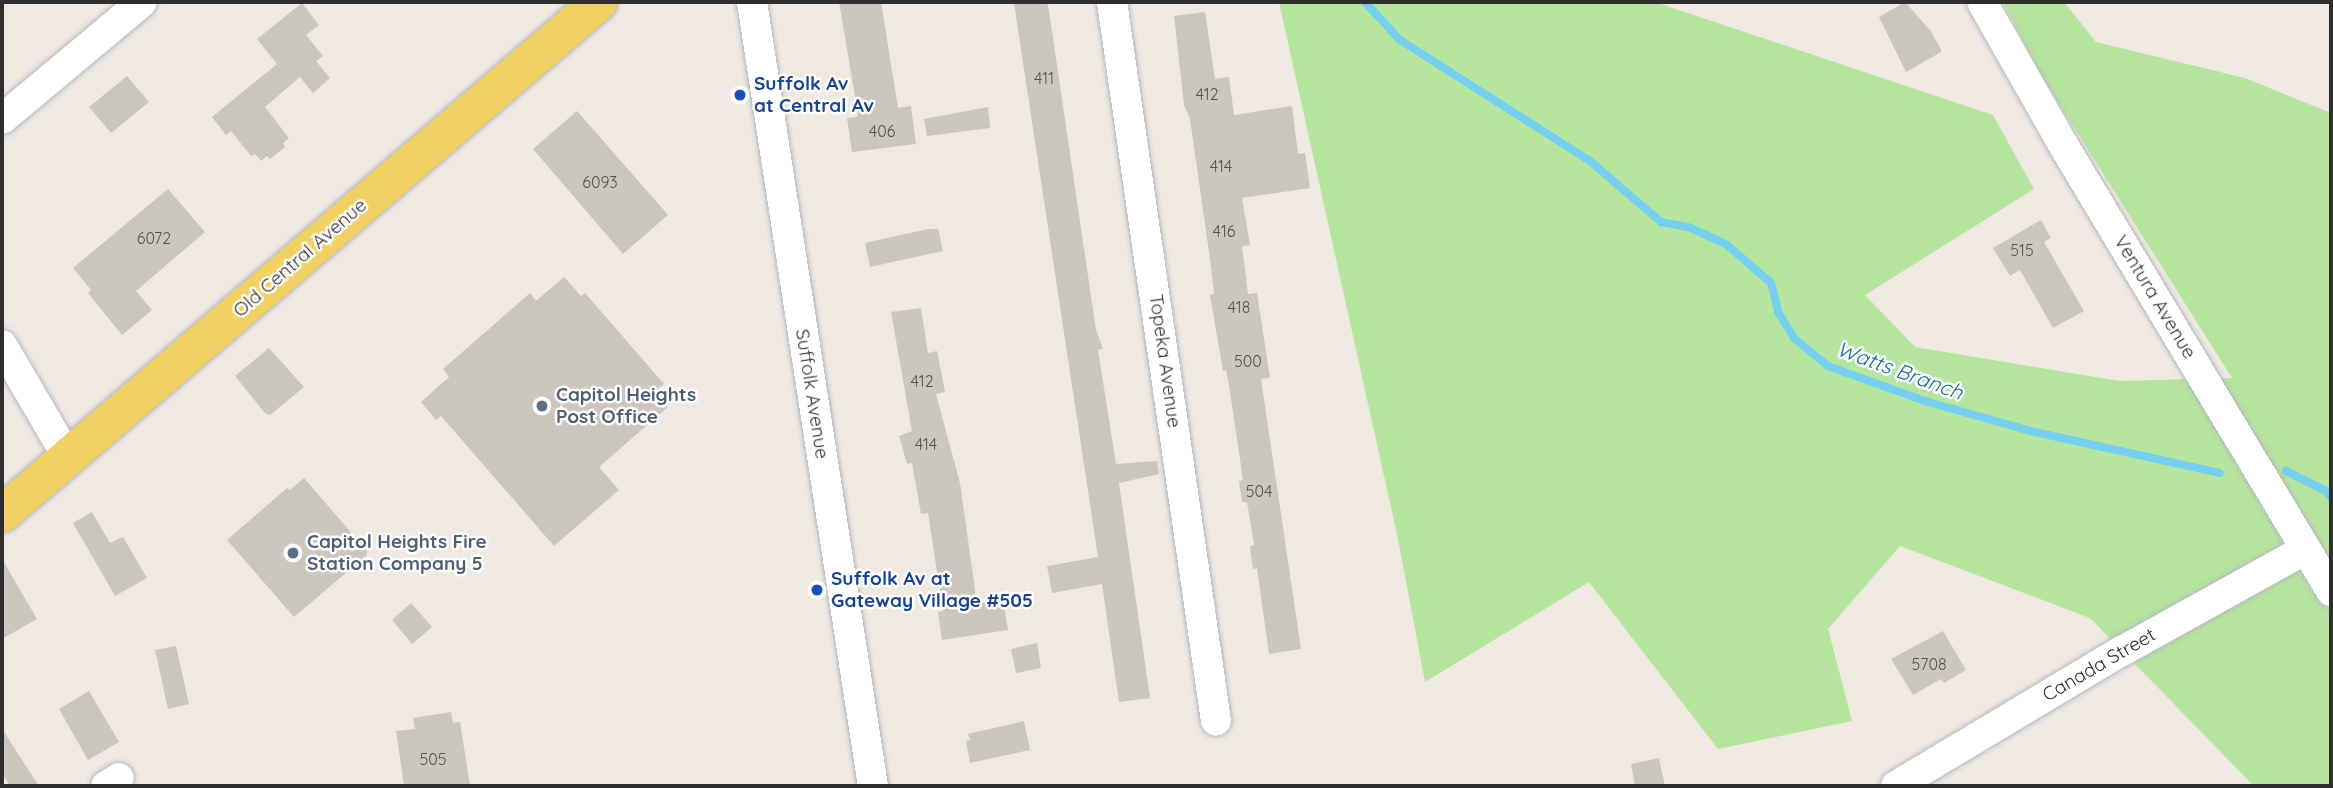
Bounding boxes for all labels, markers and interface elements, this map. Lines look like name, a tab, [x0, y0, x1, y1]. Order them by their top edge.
house number: 411	[1034, 68, 1054, 88]
place label: Suffolk Av at Central Av	[754, 73, 874, 117]
house number: 412	[1195, 84, 1219, 104]
marker: Suffolk Av at Central Av	[732, 87, 748, 103]
house number: 406	[869, 121, 895, 141]
house number: 414	[1210, 156, 1232, 176]
house number: 6093	[582, 172, 618, 192]
street label: Old Central Avenue	[229, 194, 371, 322]
house number: 416	[1213, 221, 1235, 241]
house number: 6072	[137, 228, 171, 248]
street label: Ventura Avenue	[2109, 231, 2201, 363]
house number: 515	[2010, 240, 2034, 260]
street label: Topeka Avenue	[1144, 293, 1186, 429]
house number: 418	[1228, 297, 1250, 317]
street label: Suffolk Avenue	[790, 327, 834, 461]
water label: Watts Branch	[1834, 336, 1966, 404]
house number: 500	[1234, 351, 1262, 371]
house number: 412	[910, 371, 934, 391]
place label: Capitol Heights Post Office	[556, 384, 696, 428]
marker: Capitol Heights Post Office	[534, 398, 550, 414]
house number: 414	[915, 434, 937, 454]
house number: 504	[1246, 481, 1272, 501]
place label: Capitol Heights Fire Station Company 5	[307, 531, 487, 575]
marker: Capitol Heights Fire Station Company 5	[285, 545, 301, 561]
place label: Suffolk Av at Gateway Village #505	[831, 568, 1033, 612]
marker: Suffolk Av at Gateway Village #505	[809, 582, 825, 598]
street label: Canada Street	[2038, 623, 2160, 707]
house number: 5708	[1911, 654, 1947, 674]
house number: 505	[420, 749, 446, 769]

